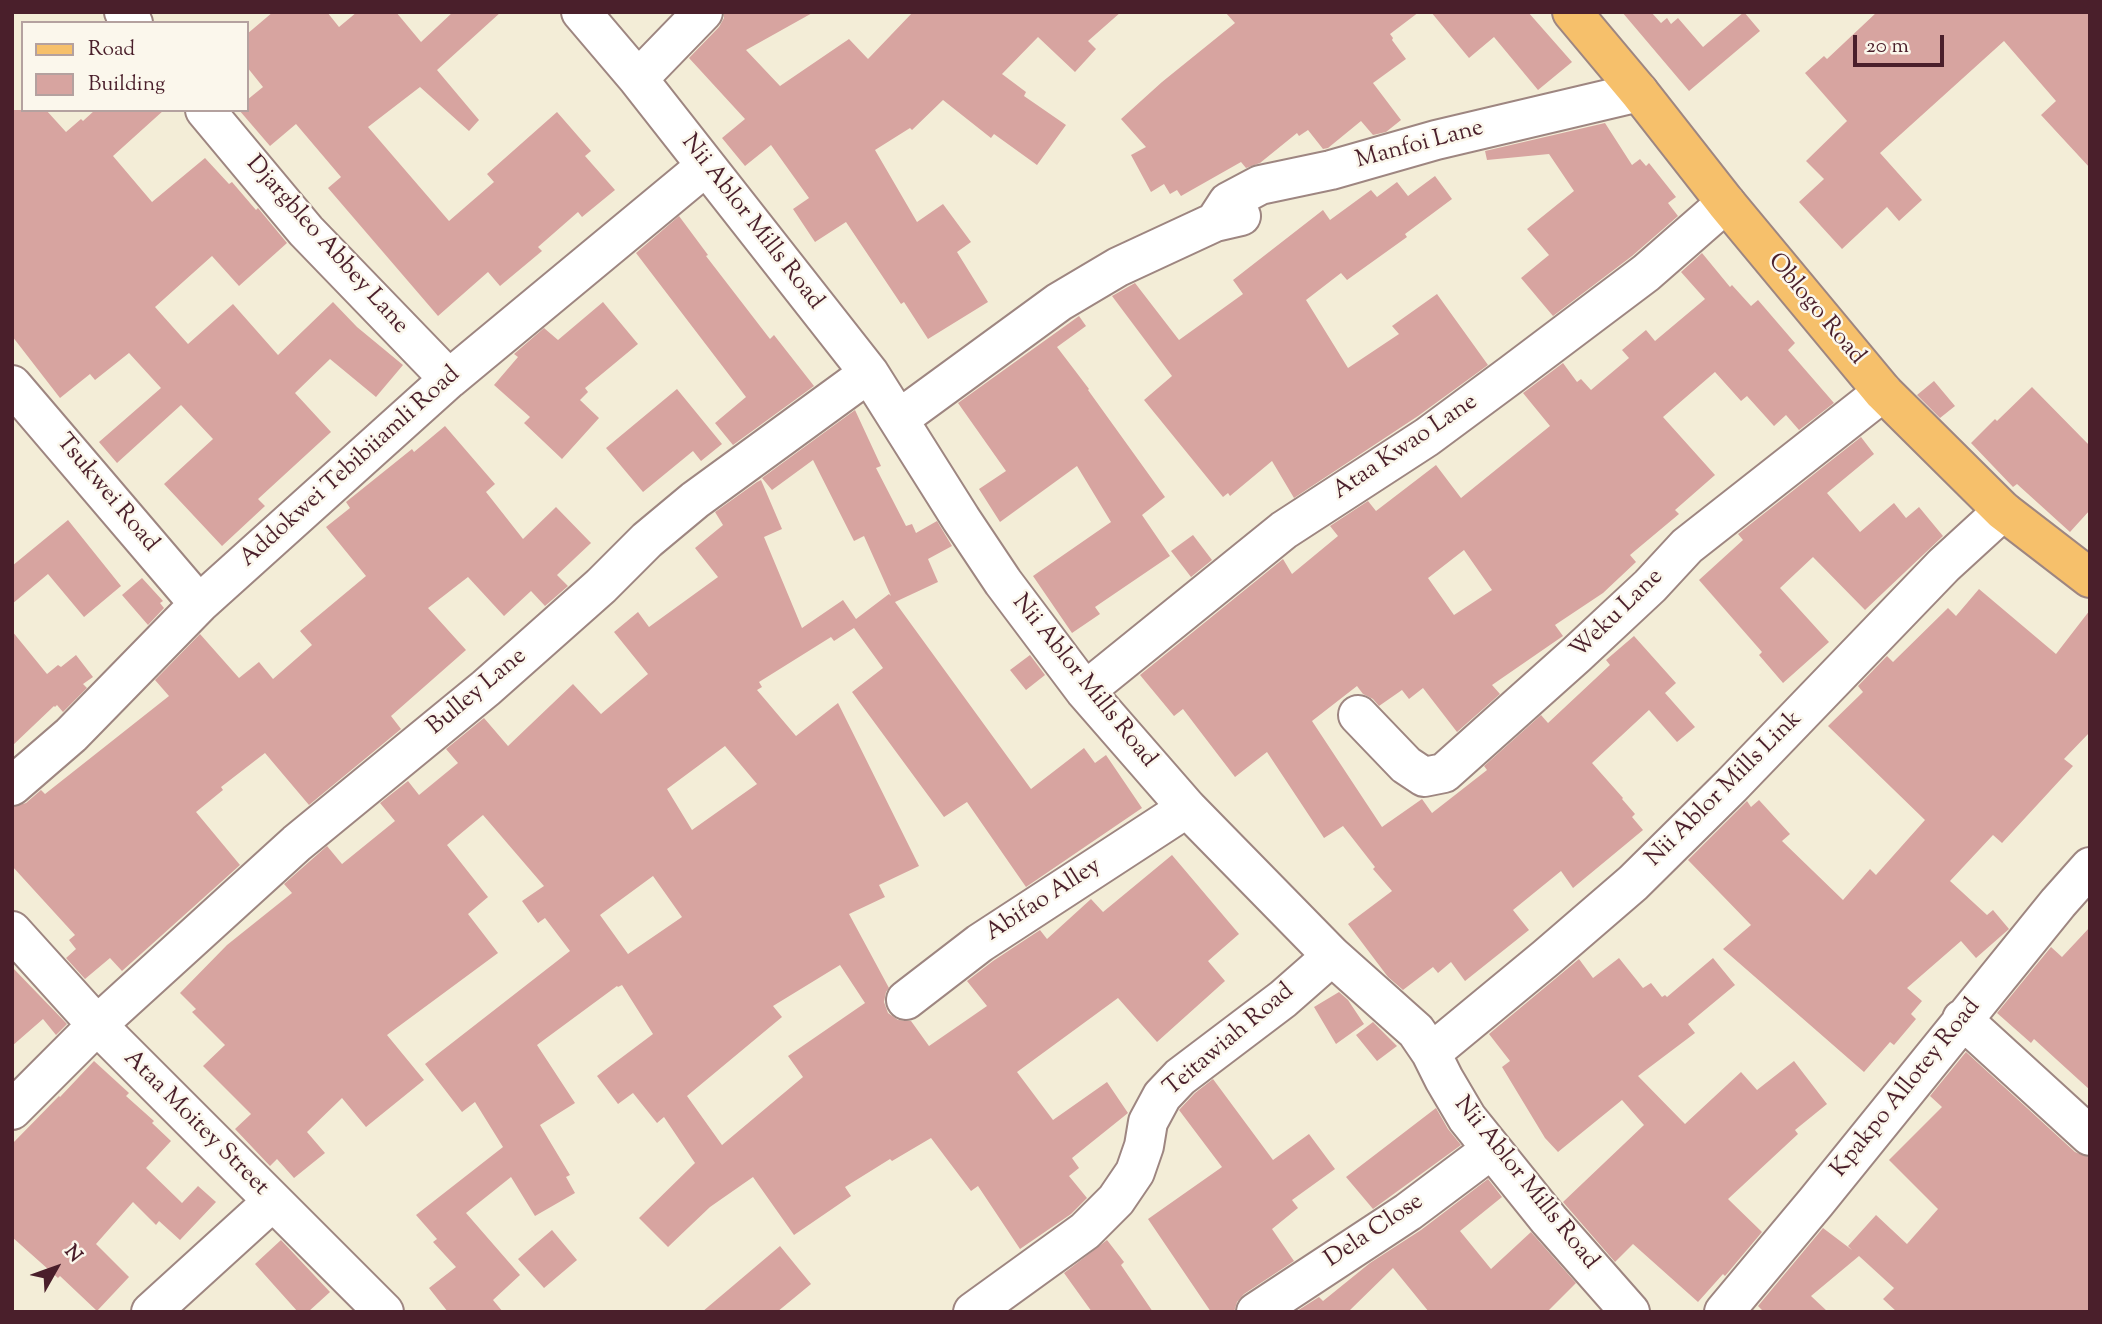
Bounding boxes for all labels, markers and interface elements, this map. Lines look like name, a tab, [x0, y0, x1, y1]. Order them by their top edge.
legend	[21, 21, 248, 112]
scale bar	[1857, 21, 1948, 65]
text: 20 m	[1866, 32, 1909, 62]
text: Road	[88, 35, 135, 65]
text: Building	[88, 70, 165, 100]
street label: Manfoi Lane	[1353, 115, 1487, 177]
street label: Nii Ablor Mills Road	[674, 130, 828, 316]
street label: Djargbleo Abbey Lane	[238, 151, 414, 341]
street label: Oblogo Road	[1760, 248, 1870, 372]
street label: Addokwei Tebibiiamli Road	[235, 361, 467, 575]
street label: Ataa Kwao Lane	[1328, 389, 1484, 507]
street label: Tsukwei Road	[48, 429, 164, 559]
street label: Weku Lane	[1566, 564, 1670, 666]
street label: Nii Ablor Mills Road	[1004, 590, 1162, 774]
street label: Bulley Lane	[423, 643, 533, 743]
street label: Nii Ablor Mills Link	[1641, 706, 1809, 874]
street label: Abifao Alley	[981, 853, 1107, 949]
street label: Teitawiah Road	[1159, 978, 1301, 1104]
street label: Kpakpo Allotey Road	[1826, 994, 1988, 1184]
street label: Ataa Moitey Street	[116, 1045, 274, 1203]
street label: Nii Ablor Mills Road	[1446, 1092, 1604, 1276]
street label: Dela Close	[1320, 1189, 1430, 1275]
north arrow	[21, 1233, 91, 1303]
text: N	[57, 1240, 88, 1269]

